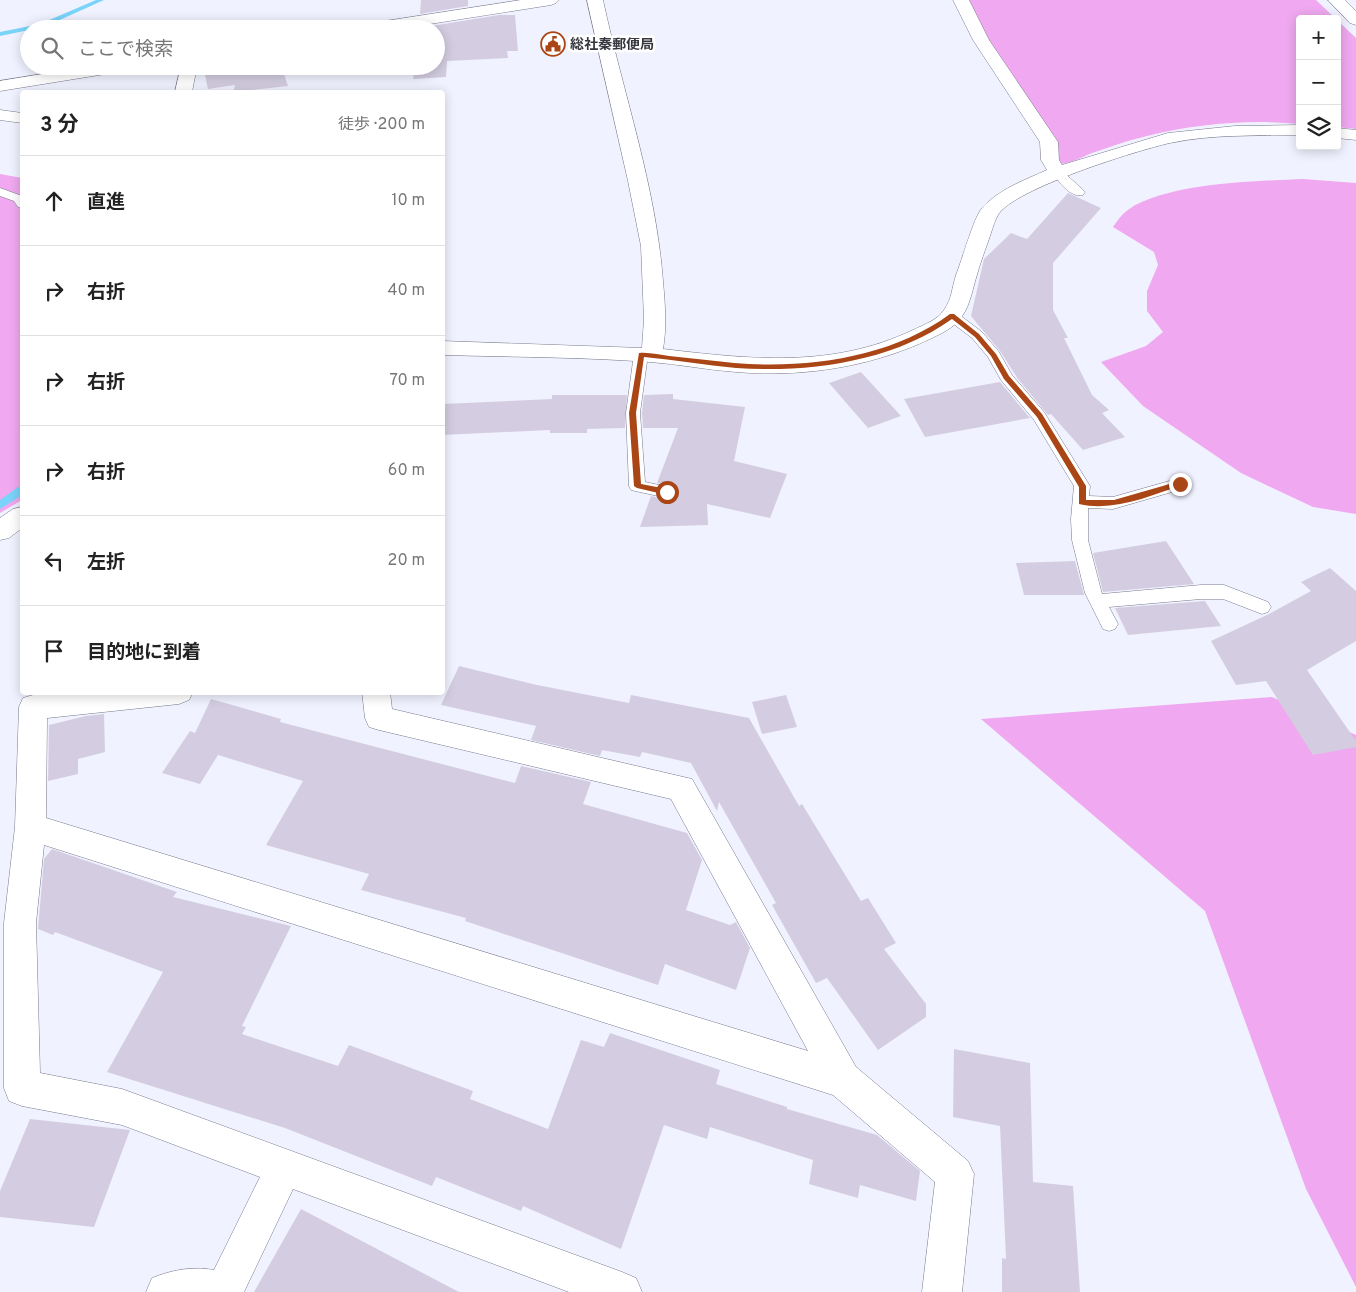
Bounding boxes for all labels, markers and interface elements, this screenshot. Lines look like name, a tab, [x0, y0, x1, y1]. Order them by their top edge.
map controls	[1296, 15, 1341, 150]
button: +	[1296, 15, 1341, 60]
search box	[20, 20, 445, 75]
public building icon: 総社秦郵便局	[540, 31, 566, 57]
icon: search	[38, 34, 66, 62]
place label: 総社秦郵便局	[570, 36, 654, 54]
text: ここで検索	[78, 38, 173, 62]
button: −	[1296, 60, 1341, 105]
button: layers	[1296, 105, 1341, 150]
text: 3 分	[40, 112, 79, 139]
text: 徒歩 · 200 m	[338, 115, 425, 135]
icon: ahead	[40, 187, 68, 215]
text: 直進	[87, 191, 125, 215]
text: 10 m	[391, 191, 425, 211]
icon: right	[40, 277, 68, 305]
text: 右折	[87, 281, 125, 305]
text: 40 m	[387, 281, 425, 301]
icon: right	[40, 367, 68, 395]
text: 右折	[87, 371, 125, 395]
text: 70 m	[390, 371, 425, 391]
icon: right	[40, 457, 68, 485]
text: 右折	[87, 461, 125, 485]
text: 60 m	[388, 461, 425, 481]
route end	[1169, 473, 1192, 496]
route start	[656, 481, 679, 504]
icon: left	[40, 547, 68, 575]
text: 左折	[87, 551, 125, 575]
text: 20 m	[388, 551, 425, 571]
icon: arrive	[40, 637, 68, 665]
text: 目的地に到着	[87, 641, 201, 665]

